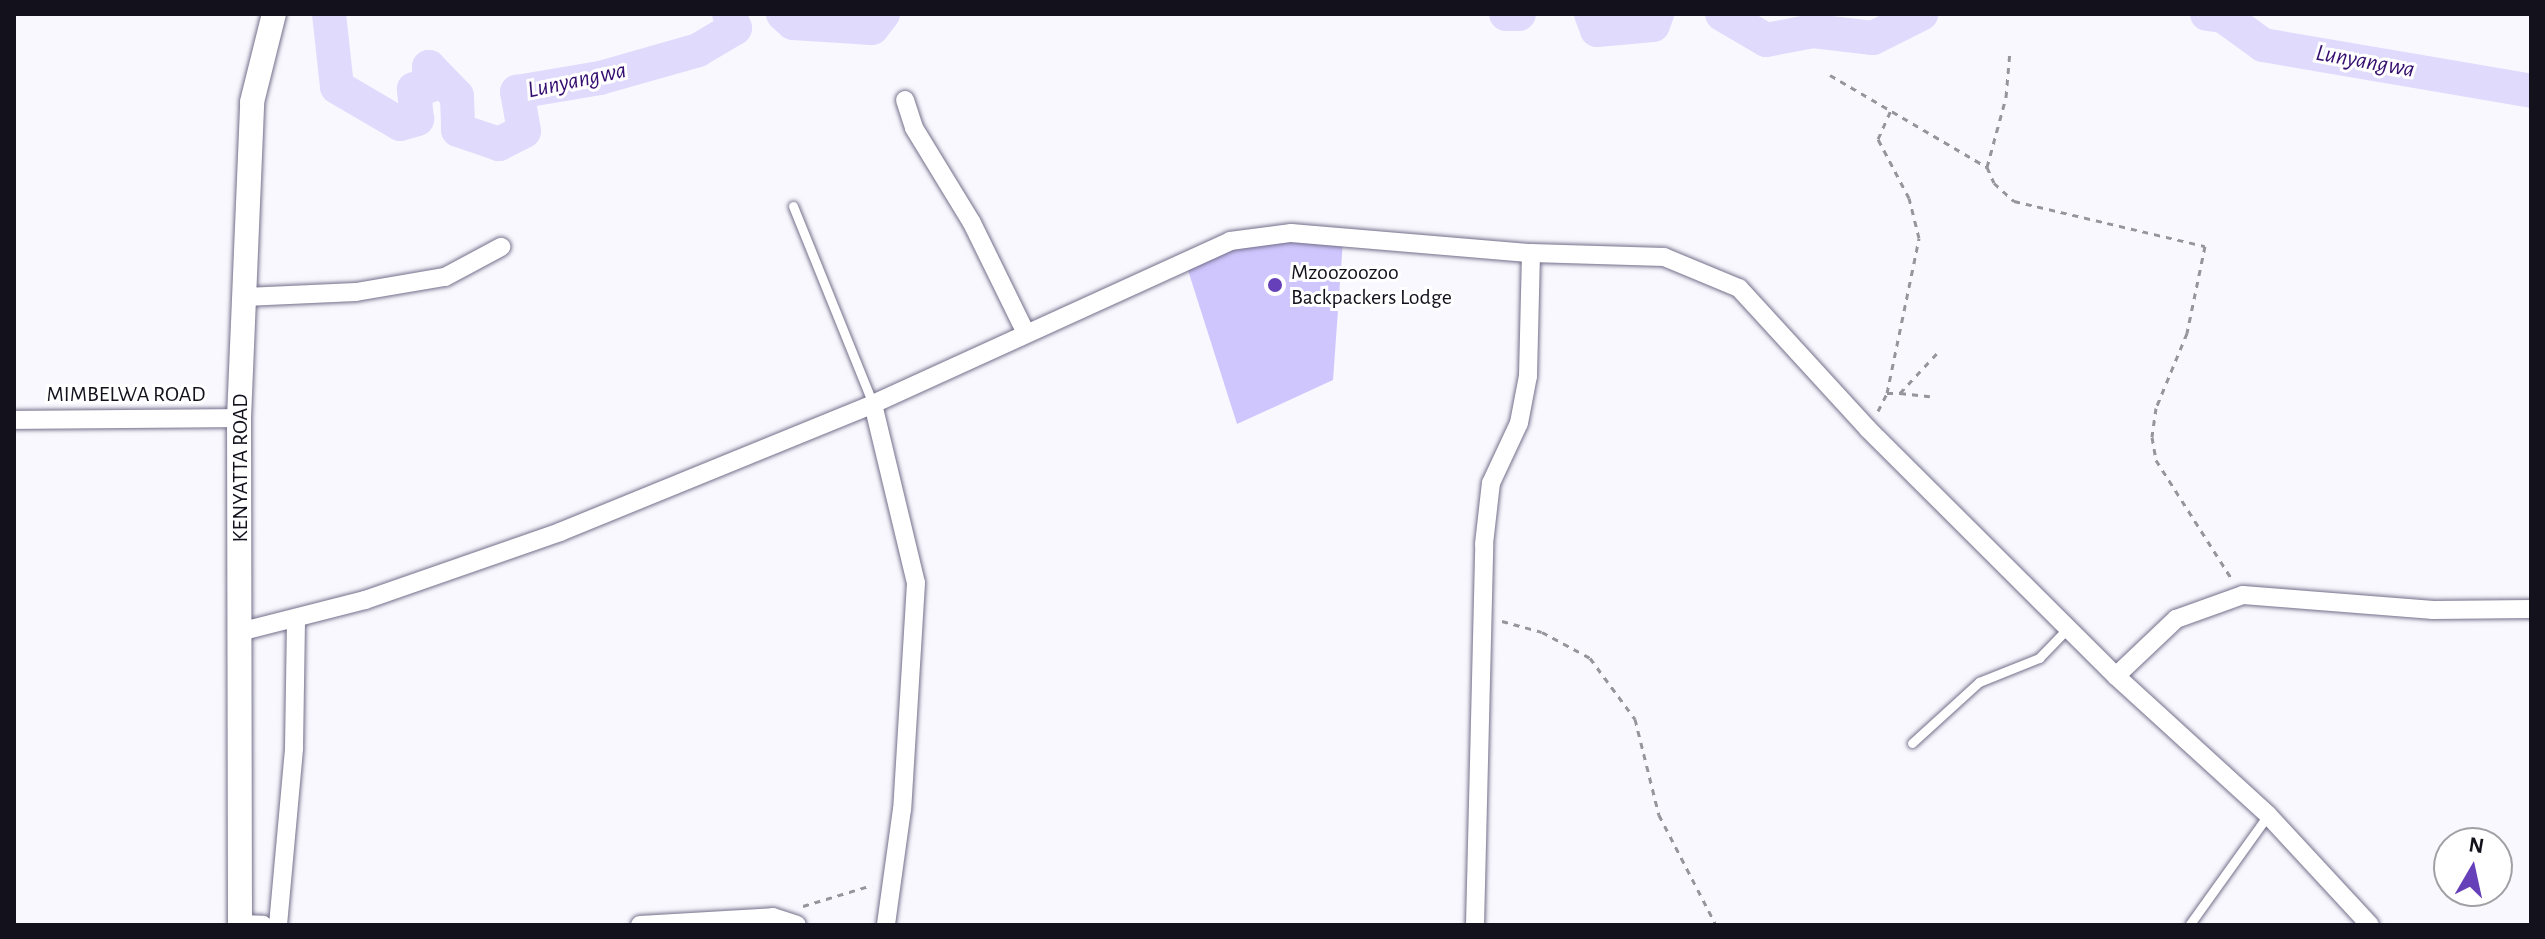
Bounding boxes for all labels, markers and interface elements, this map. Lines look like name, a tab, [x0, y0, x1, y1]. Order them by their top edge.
water label: Lunyangwa	[2313, 39, 2417, 85]
water label: Lunyangwa	[525, 57, 629, 105]
place label: Mzoozoozoo Backpackers Lodge	[1291, 259, 1452, 310]
marker: Mzoozoozoo Backpackers Lodge	[1266, 276, 1284, 294]
street label: MIMBELWA ROAD	[46, 382, 206, 408]
street label: KENYATTA ROAD	[228, 393, 254, 543]
north arrow	[2433, 827, 2513, 907]
text: N	[2467, 833, 2486, 857]

